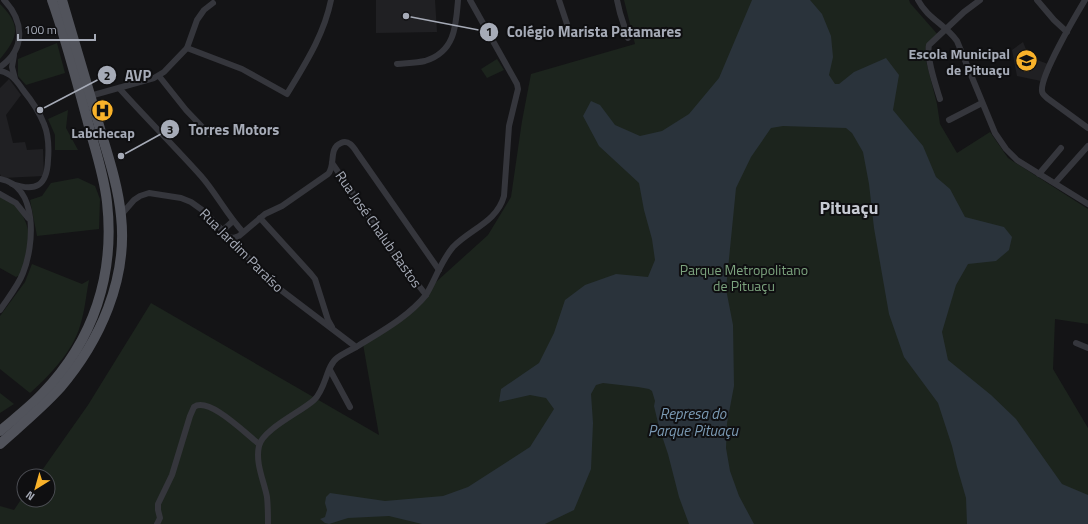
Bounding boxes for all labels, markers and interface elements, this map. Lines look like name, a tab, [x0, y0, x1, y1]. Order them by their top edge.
scale bar	[18, 16, 95, 42]
callout: Colégio Marista Patamares	[479, 18, 689, 45]
text: 100 m	[24, 20, 57, 39]
text: Colégio Marista Patamares	[507, 20, 681, 43]
text: 1	[486, 22, 492, 41]
place label: Escola Municipal de Pituaçu	[908, 43, 1010, 80]
school or university icon: Escola Municipal de Pituaçu	[1013, 48, 1039, 74]
callout: AVP	[97, 62, 159, 89]
text: AVP	[125, 64, 151, 87]
text: 2	[104, 66, 110, 85]
hospital icon: Labchecap	[90, 97, 116, 123]
callout: Torres Motors	[160, 116, 287, 143]
text: Torres Motors	[189, 118, 279, 141]
text: 3	[167, 120, 173, 139]
place label: Labchecap	[71, 122, 135, 143]
street label: Rua José Chalub Bastos	[331, 166, 427, 292]
district label: Pituaçu	[820, 194, 878, 221]
street label: Rua Jardim Paraíso	[195, 203, 289, 297]
park label: Parque Metropolitano de Pituaçu	[680, 259, 808, 296]
water label: Represa do Parque Pituaçu	[648, 402, 740, 442]
north arrow	[16, 468, 56, 508]
text: N	[22, 487, 38, 505]

